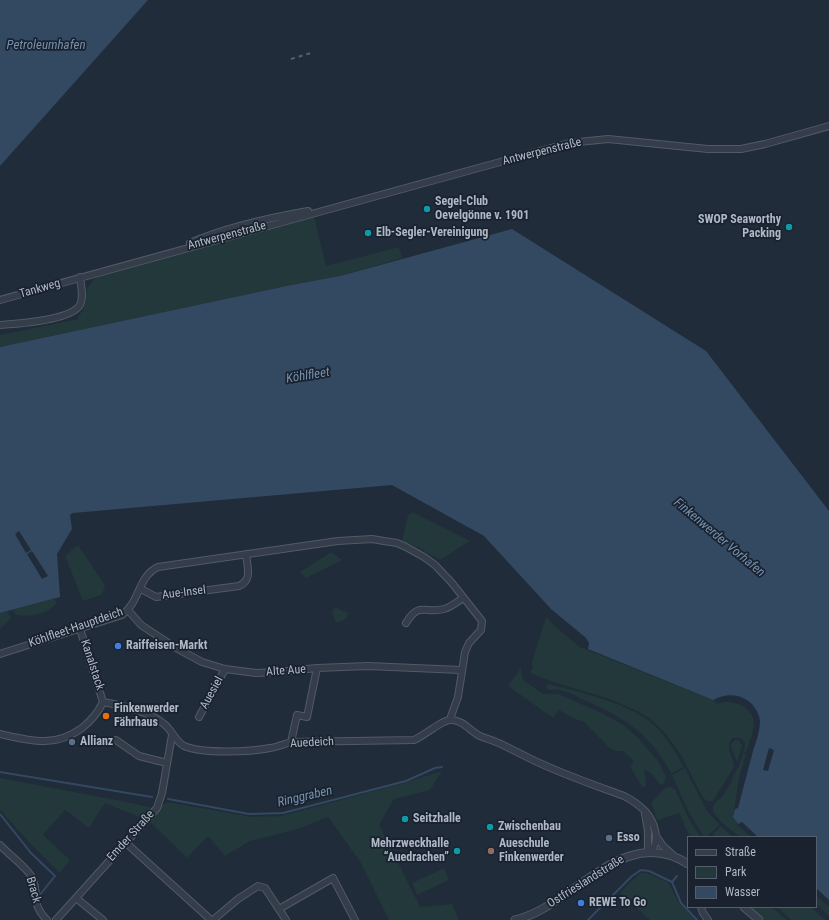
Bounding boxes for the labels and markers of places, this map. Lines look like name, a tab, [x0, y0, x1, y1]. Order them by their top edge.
place label: Segel-Club Oevelgönne v. 1901	[435, 195, 529, 223]
marker: Segel-Club Oevelgönne v. 1901	[422, 204, 432, 214]
place label: SWOP Seaworthy Packing	[698, 213, 781, 241]
marker: SWOP Seaworthy Packing	[784, 222, 794, 232]
place label: Elb-Segler-Vereinigung	[376, 226, 488, 240]
marker: Elb-Segler-Vereinigung	[363, 228, 373, 238]
place label: Raiffeisen-Markt	[126, 639, 207, 653]
marker: Raiffeisen-Markt	[113, 641, 123, 651]
place label: Finkenwerder Fährhaus	[114, 702, 179, 730]
marker: Finkenwerder Fährhaus	[101, 711, 111, 721]
place label: Allianz	[80, 735, 113, 749]
marker: Allianz	[67, 737, 77, 747]
place label: Seitzhalle	[413, 812, 461, 826]
marker: Seitzhalle	[400, 814, 410, 824]
place label: Zwischenbau	[498, 820, 561, 834]
marker: Zwischenbau	[485, 822, 495, 832]
place label: Esso	[617, 831, 640, 845]
marker: Esso	[604, 833, 614, 843]
place label: Mehrzweckhalle “Auedrachen”	[371, 837, 449, 865]
place label: Aueschule Finkenwerder	[499, 837, 564, 865]
marker: Mehrzweckhalle “Auedrachen”	[452, 846, 462, 856]
marker: Aueschule Finkenwerder	[486, 846, 496, 856]
place label: REWE To Go	[589, 896, 646, 910]
marker: REWE To Go	[576, 898, 586, 908]

